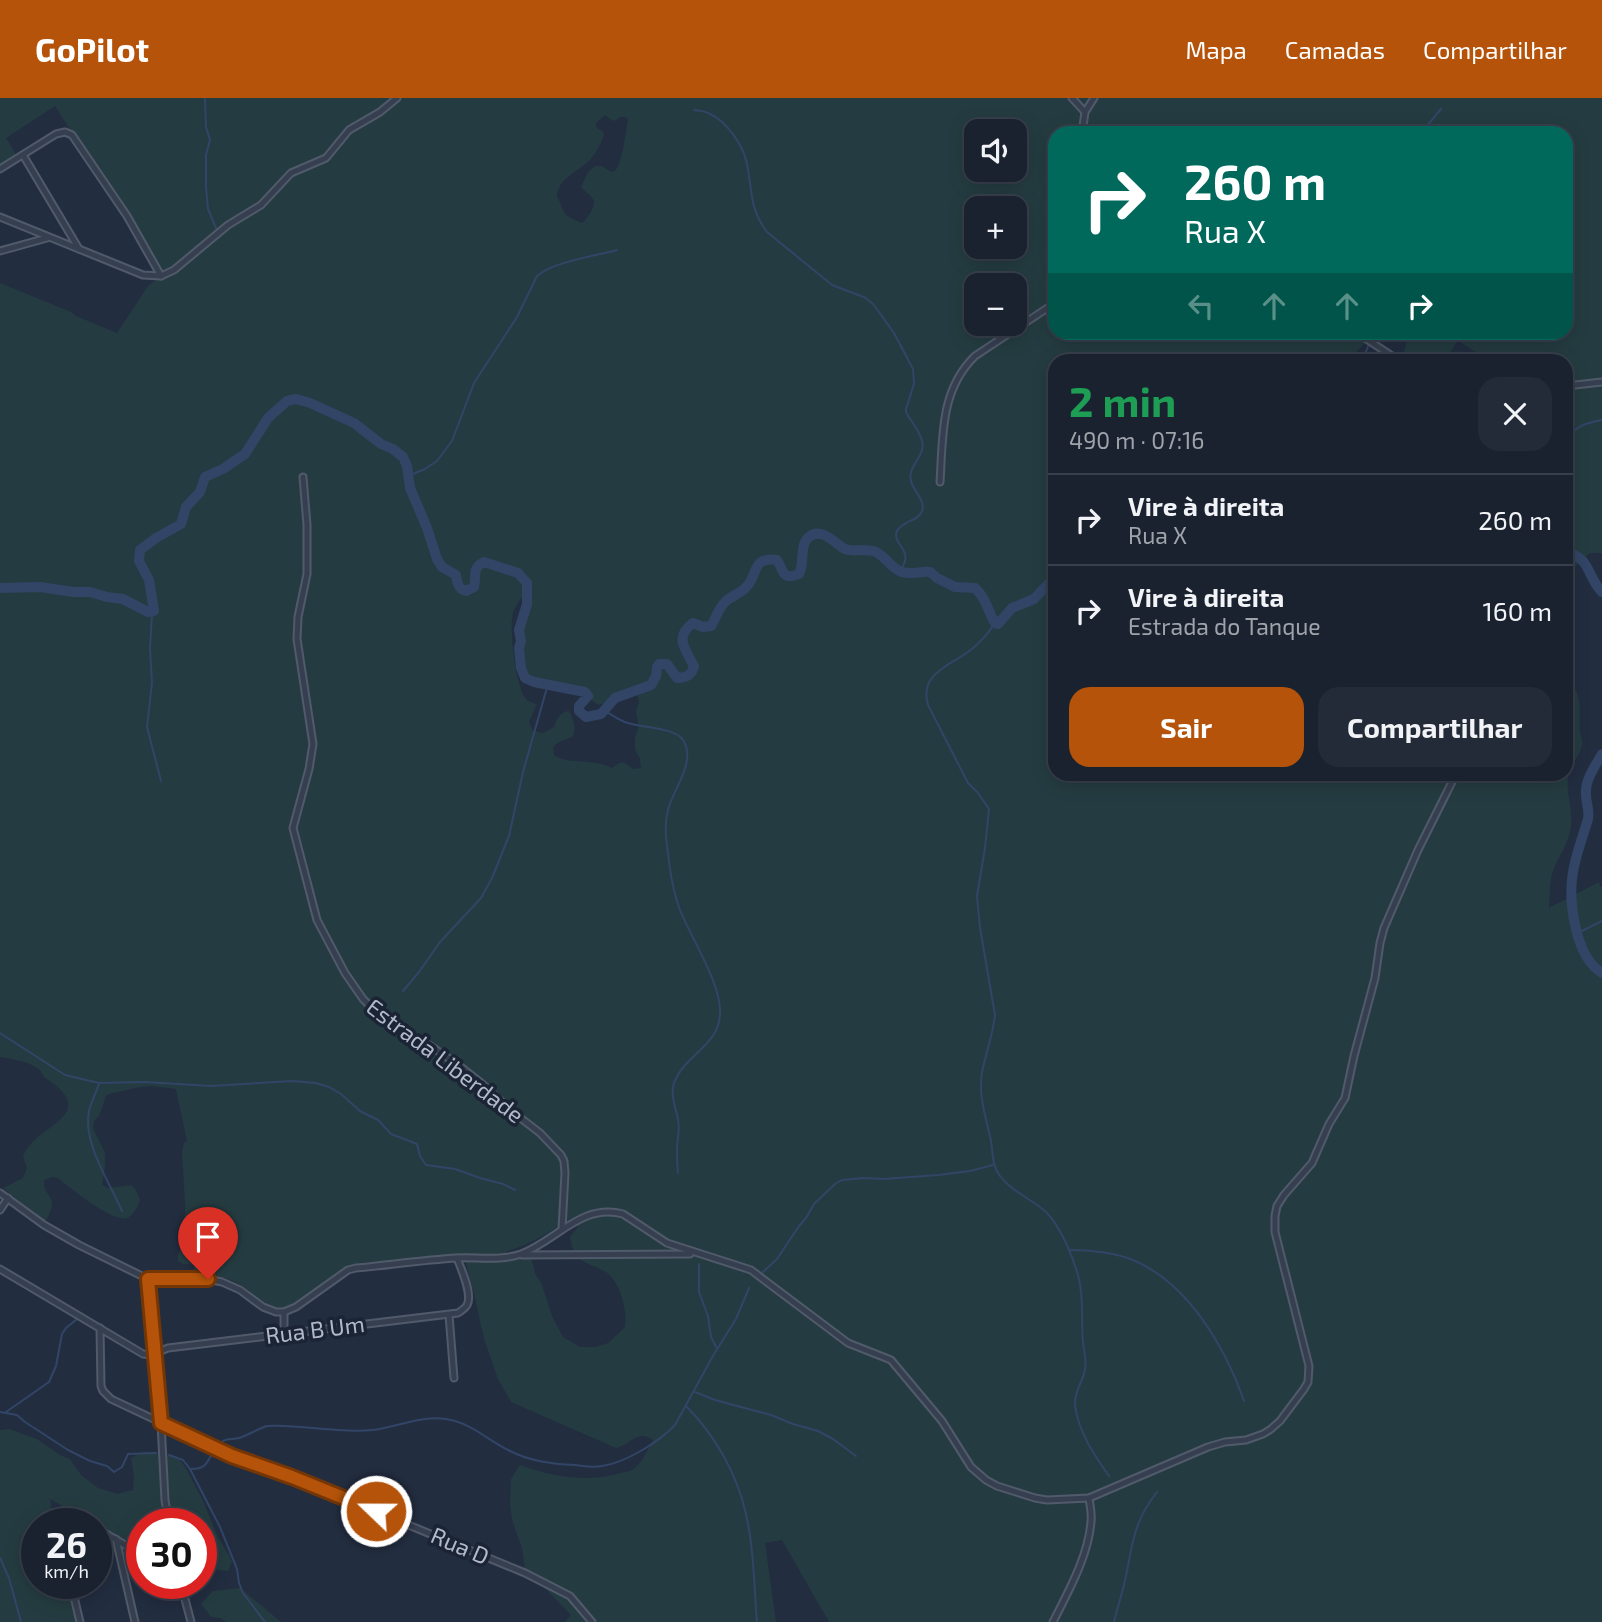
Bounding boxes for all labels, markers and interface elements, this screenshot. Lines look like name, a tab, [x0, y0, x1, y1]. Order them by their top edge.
text: GoPilot	[35, 29, 149, 69]
text: Mapa	[1185, 35, 1247, 64]
text: Camadas	[1285, 35, 1385, 64]
text: Compartilhar	[1423, 35, 1567, 64]
map controls	[964, 119, 1027, 336]
button: sound	[964, 119, 1027, 182]
text: 260 m	[1184, 151, 1326, 210]
icon: right	[1069, 154, 1160, 245]
button: +	[964, 196, 1027, 259]
text: Rua X	[1184, 211, 1266, 249]
button: −	[964, 273, 1027, 336]
icon: left	[1182, 287, 1220, 325]
icon: ahead	[1255, 287, 1293, 325]
icon: ahead	[1328, 287, 1366, 325]
icon: right	[1401, 287, 1439, 325]
text: 2 min	[1069, 375, 1176, 425]
button: close	[1478, 377, 1552, 451]
text: 490 m · 07:16	[1069, 426, 1205, 454]
text: Vire à direita	[1128, 490, 1284, 521]
icon: right	[1069, 501, 1107, 539]
text: 260 m	[1478, 504, 1552, 535]
text: Rua X	[1128, 521, 1187, 549]
text: Vire à direita	[1128, 581, 1284, 612]
icon: right	[1069, 592, 1107, 630]
text: 160 m	[1483, 595, 1552, 626]
text: Estrada do Tanque	[1128, 612, 1321, 640]
button: Sair	[1069, 687, 1304, 767]
button: Compartilhar	[1318, 687, 1552, 767]
street label: Estrada Liberdade	[362, 992, 530, 1128]
pin	[178, 1207, 238, 1279]
icon: arrive	[189, 1218, 227, 1256]
street label: Rua B Um	[264, 1309, 366, 1349]
position arrow	[339, 1474, 413, 1548]
speed limit sign: 30	[126, 1508, 217, 1599]
street label: Rua D	[427, 1520, 494, 1570]
text: 26	[46, 1523, 87, 1565]
text: km/h	[44, 1560, 89, 1582]

